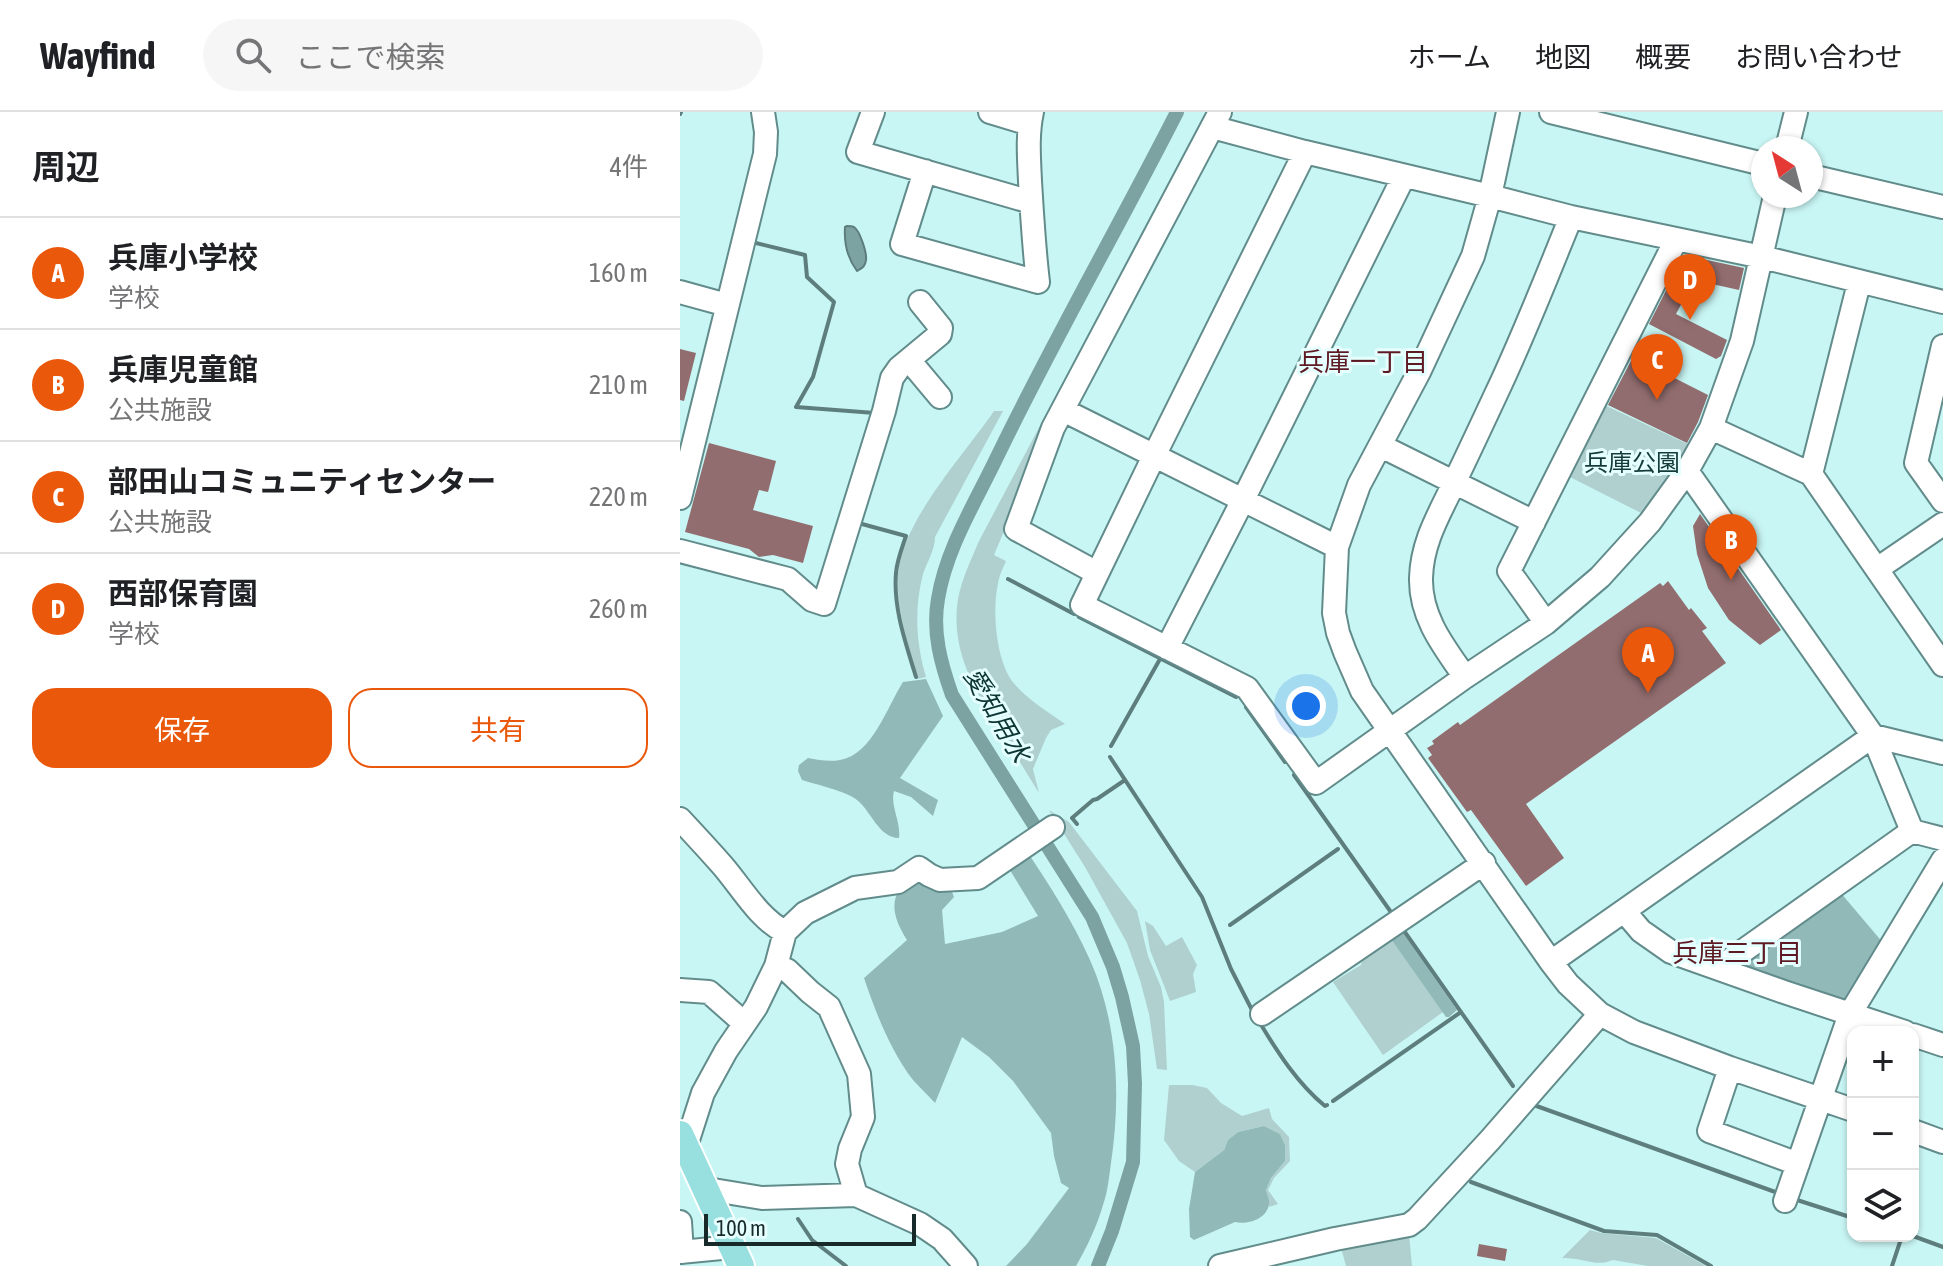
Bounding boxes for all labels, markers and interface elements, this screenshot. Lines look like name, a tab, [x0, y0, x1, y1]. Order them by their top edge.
search box	[203, 19, 763, 91]
icon: search	[231, 33, 275, 77]
text: Wayfind	[40, 34, 155, 77]
text: ここで検索	[295, 40, 445, 74]
text: ホーム	[1408, 41, 1491, 73]
text: 地図	[1535, 41, 1591, 73]
text: 概要	[1635, 41, 1691, 73]
text: お問い合わせ	[1735, 41, 1903, 73]
north arrow	[1751, 136, 1823, 208]
text: 周辺	[32, 147, 100, 186]
text: 4件	[610, 152, 648, 182]
text: 兵庫小学校	[108, 240, 258, 274]
pin: D	[1664, 254, 1716, 320]
text: A	[52, 258, 64, 288]
text: 160 m	[589, 258, 648, 288]
text: 学校	[108, 283, 160, 313]
pin: C	[1631, 334, 1683, 400]
district label: 兵庫一丁目	[1298, 347, 1428, 377]
text: 兵庫児童館	[108, 352, 258, 386]
text: B	[52, 370, 64, 400]
text: 210 m	[589, 370, 648, 400]
text: 公共施設	[108, 395, 212, 425]
park label: 兵庫公園	[1584, 449, 1680, 476]
text: 部田山コミュニティセンター	[108, 464, 496, 498]
text: C	[52, 482, 64, 512]
text: 220 m	[589, 482, 648, 512]
text: 公共施設	[108, 507, 212, 537]
pin: B	[1705, 514, 1757, 580]
text: 西部保育園	[108, 576, 258, 610]
text: D	[51, 594, 65, 624]
text: 260 m	[589, 594, 648, 624]
text: 学校	[108, 619, 160, 649]
pin: A	[1622, 627, 1674, 693]
water label: 愛知用水	[958, 662, 1037, 770]
your location	[1286, 686, 1326, 726]
button: 保存	[32, 688, 332, 768]
button: 共有	[348, 688, 648, 768]
district label: 兵庫三丁目	[1672, 938, 1802, 968]
map controls	[1847, 1026, 1919, 1242]
button: +	[1847, 1026, 1919, 1098]
button: −	[1847, 1098, 1919, 1170]
button: layers	[1847, 1170, 1919, 1242]
scale bar	[704, 1210, 916, 1246]
text: 100 m	[716, 1215, 766, 1241]

